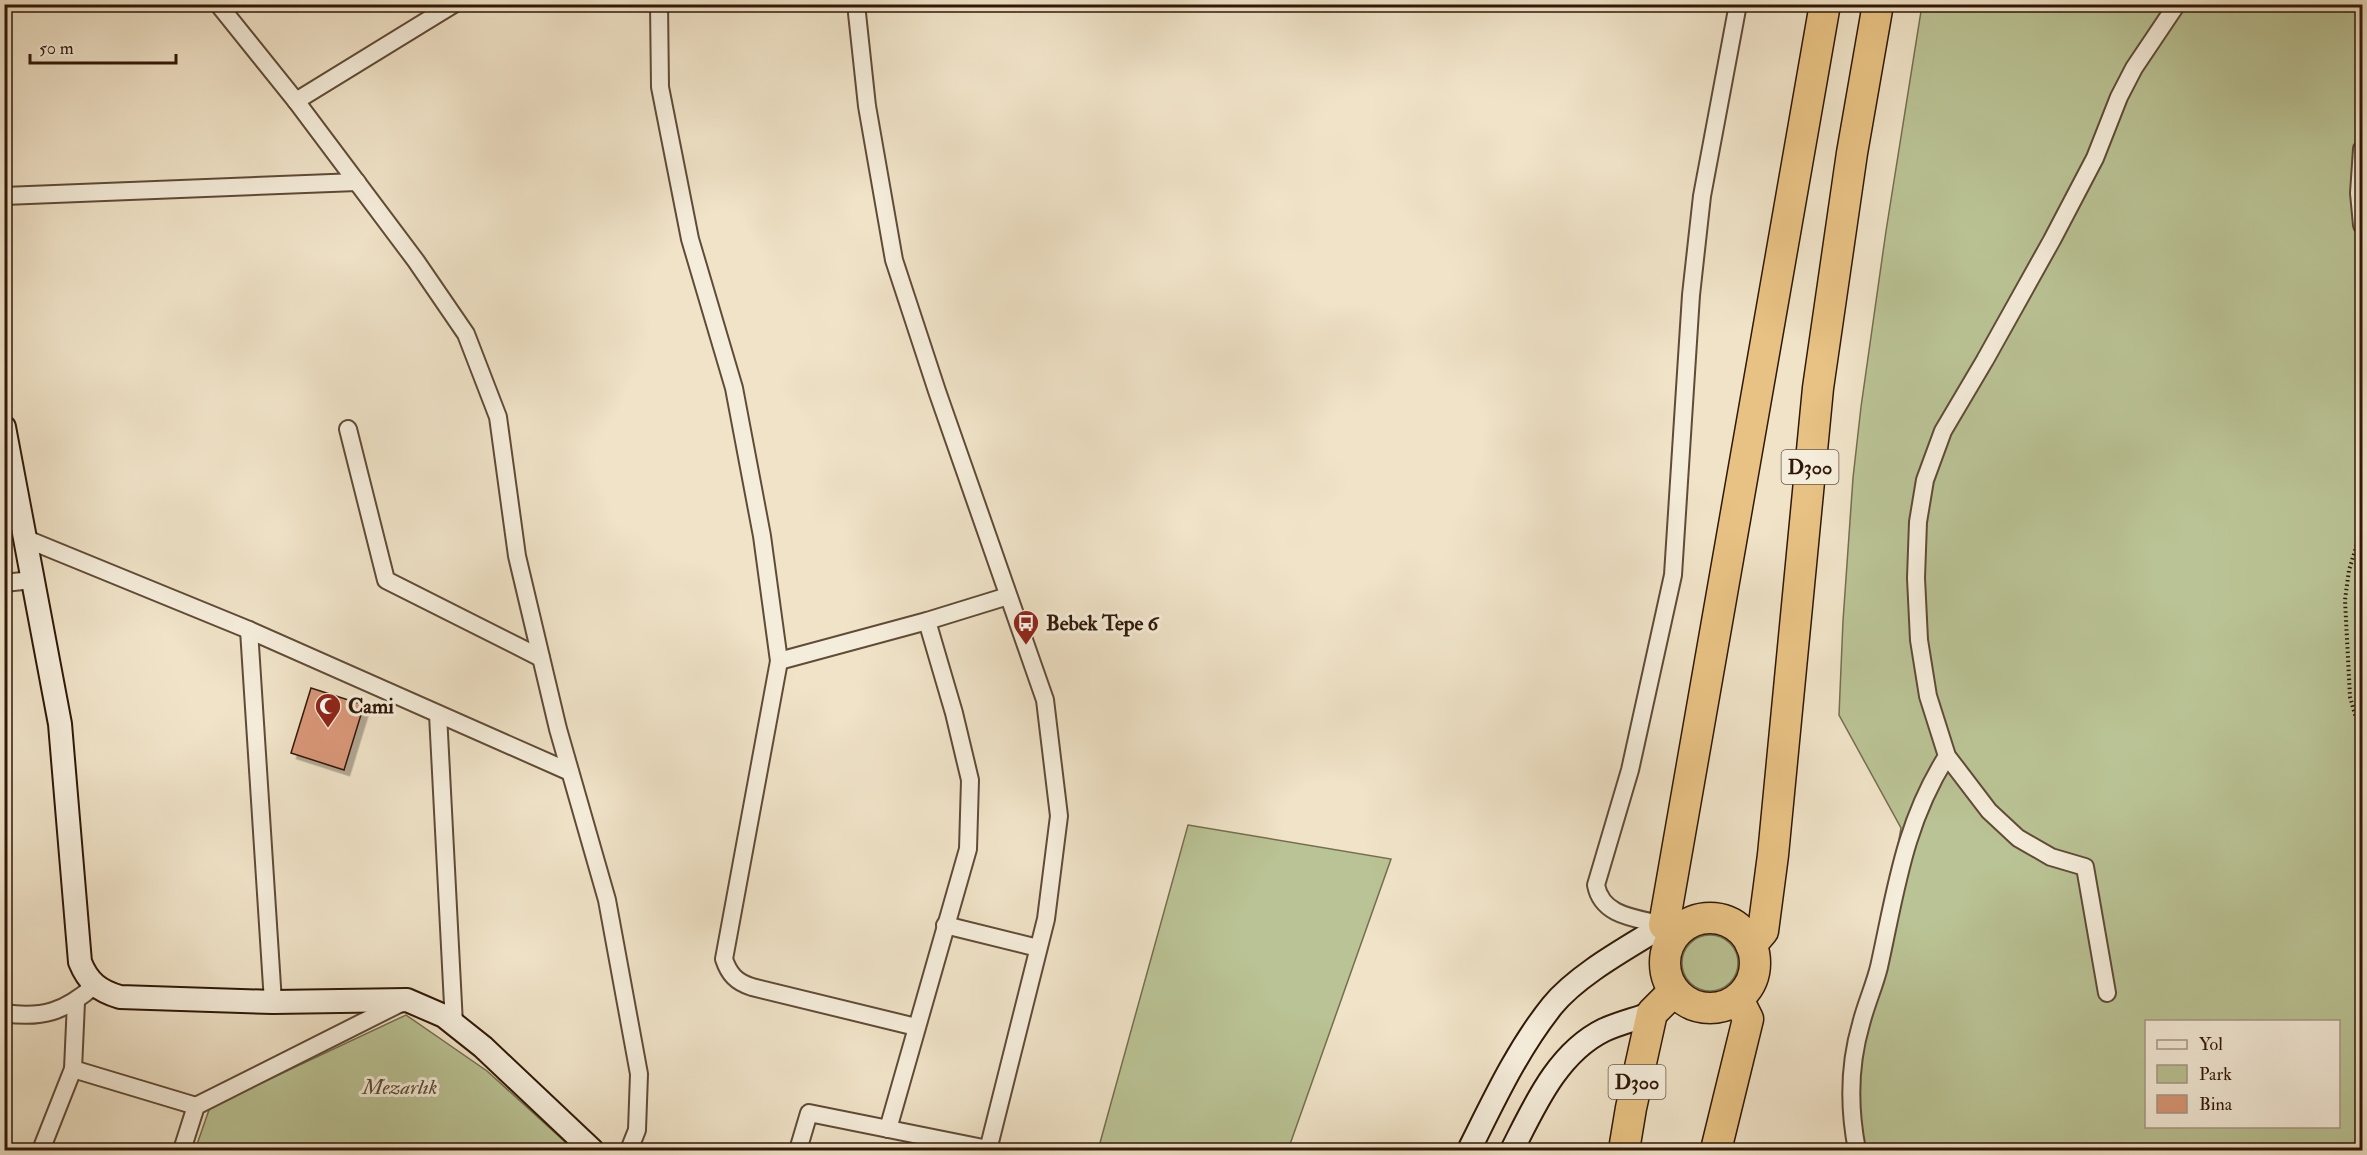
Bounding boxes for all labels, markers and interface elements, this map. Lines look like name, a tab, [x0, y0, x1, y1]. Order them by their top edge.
scale bar	[30, 27, 176, 65]
text: 50 m	[39, 37, 74, 60]
road number: D300	[1782, 450, 1838, 484]
bus stop icon: Bebek Tepe 6	[1011, 608, 1041, 646]
place label: Bebek Tepe 6	[1046, 610, 1160, 637]
mosque icon: Cami	[313, 691, 343, 729]
place label: Cami	[348, 693, 394, 720]
legend	[2145, 1020, 2340, 1128]
text: Yol	[2199, 1033, 2223, 1056]
text: Park	[2199, 1063, 2232, 1086]
road number: D300	[1608, 1065, 1666, 1099]
park label: Mezarlık	[361, 1074, 437, 1101]
text: Bina	[2199, 1093, 2233, 1116]

